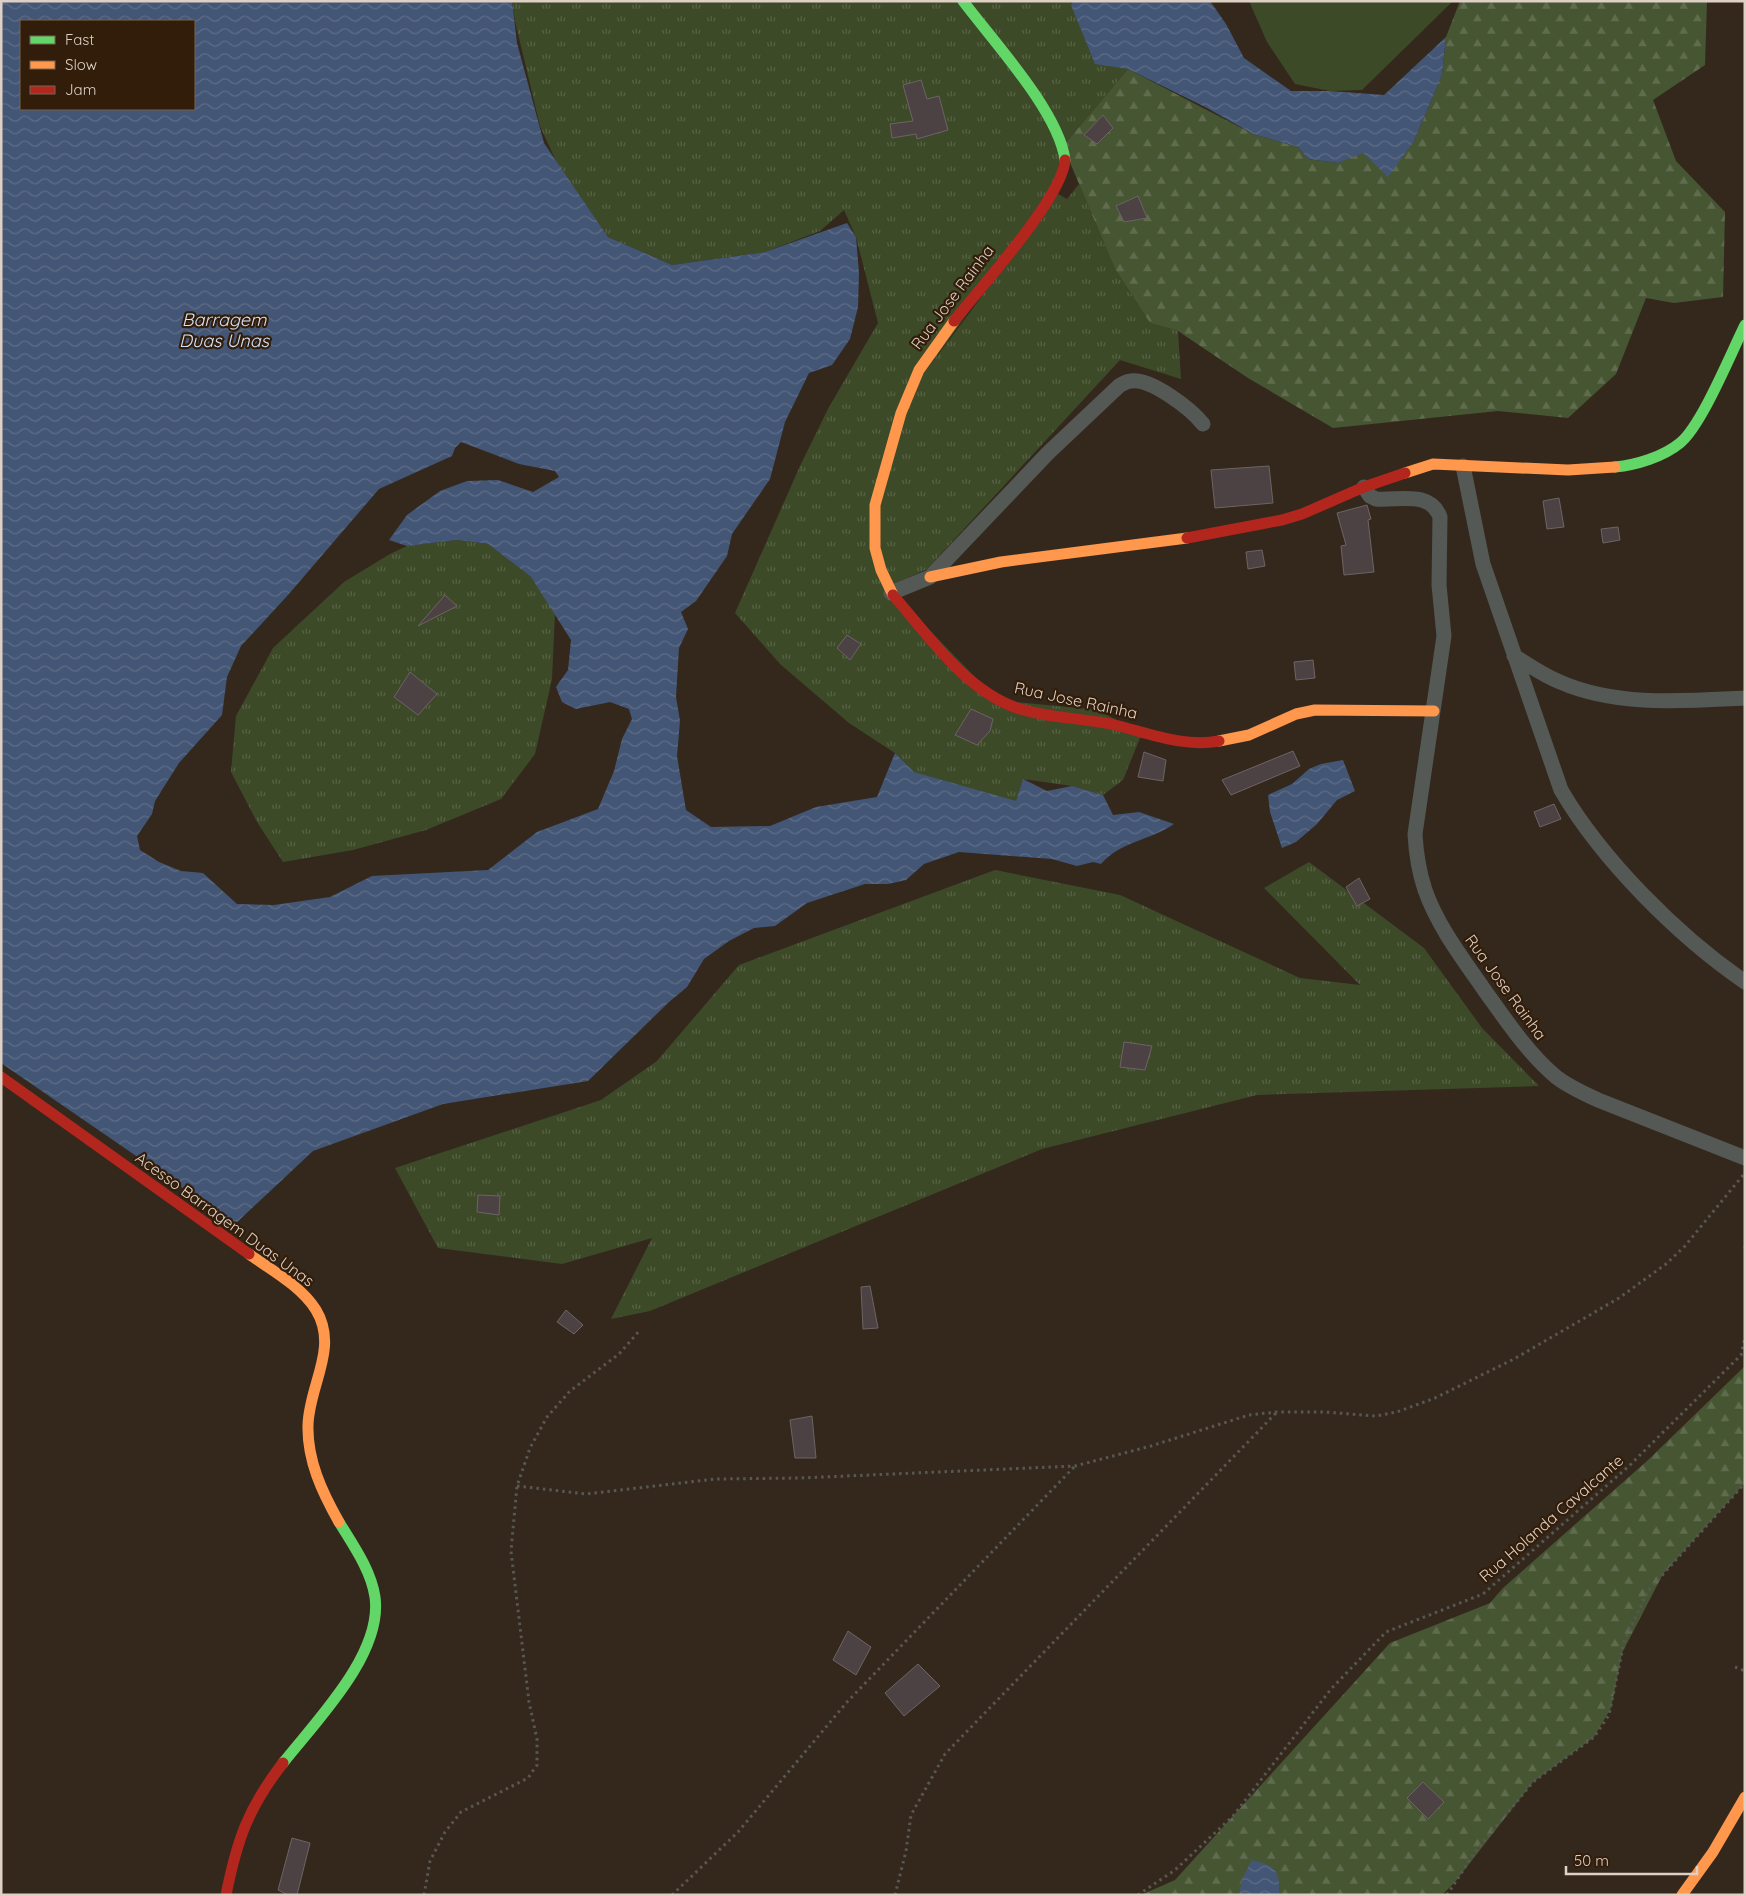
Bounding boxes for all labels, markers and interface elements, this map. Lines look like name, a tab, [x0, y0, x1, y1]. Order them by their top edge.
legend	[20, 20, 195, 110]
text: Fast	[65, 30, 94, 49]
text: Slow	[65, 55, 97, 74]
text: Jam	[65, 80, 96, 99]
street label: Rua Jose Rainha	[906, 241, 998, 353]
water label: Barragem Duas Unas	[179, 308, 271, 352]
street label: Rua Jose Rainha	[1013, 677, 1139, 723]
street label: Rua Jose Rainha	[1461, 930, 1551, 1044]
street label: Acesso Barragem Duas Unas	[132, 1147, 318, 1291]
street label: Rua Holanda Cavalcante	[1475, 1450, 1627, 1586]
scale bar	[1566, 1844, 1697, 1876]
text: 50 m	[1574, 1851, 1609, 1870]

